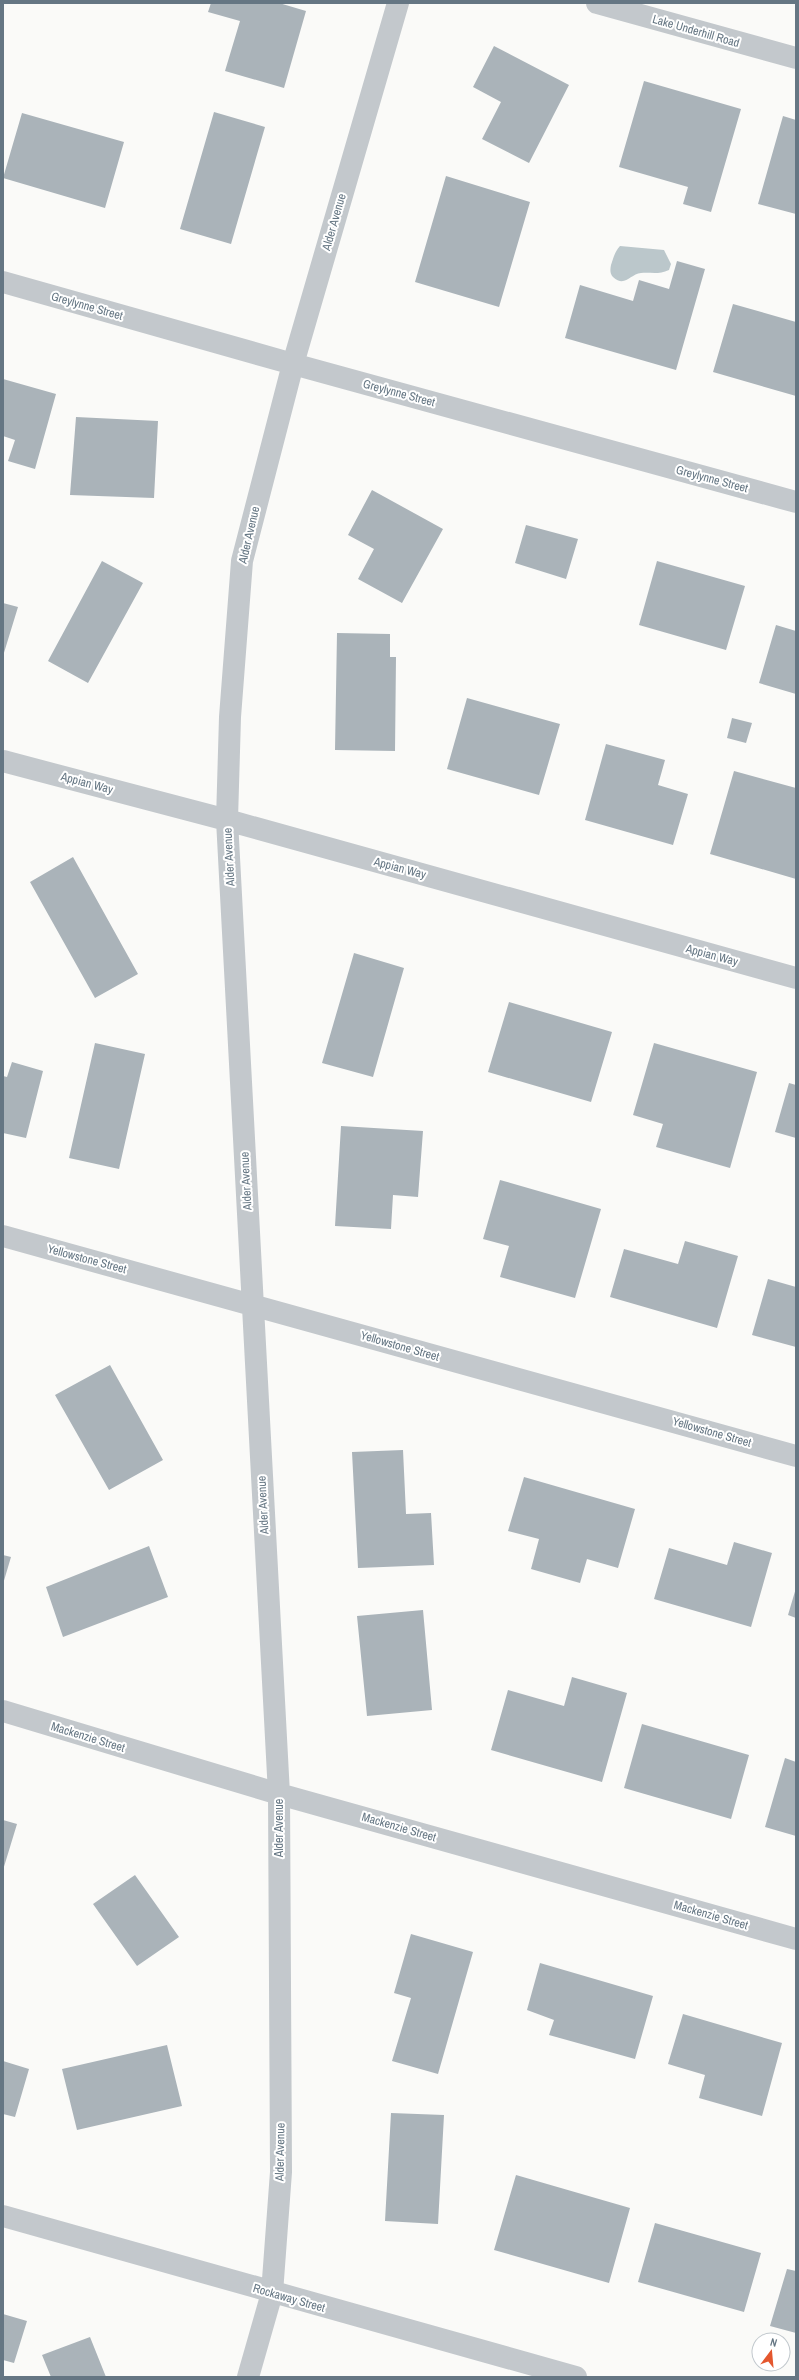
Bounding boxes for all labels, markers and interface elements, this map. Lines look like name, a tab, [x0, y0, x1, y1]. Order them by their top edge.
street label: Lake Underhill Road	[651, 11, 741, 51]
street label: Alder Avenue	[318, 192, 350, 253]
street label: Greylynne Street	[49, 288, 125, 324]
street label: Greylynne Street	[361, 376, 437, 410]
street label: Greylynne Street	[674, 462, 750, 496]
street label: Alder Avenue	[234, 505, 263, 566]
street label: Appian Way	[58, 768, 115, 798]
street label: Alder Avenue	[219, 827, 239, 888]
street label: Appian Way	[371, 853, 428, 883]
street label: Appian Way	[683, 940, 740, 970]
street label: Alder Avenue	[236, 1151, 256, 1212]
street label: Yellowstone Street	[46, 1241, 129, 1277]
street label: Yellowstone Street	[359, 1327, 442, 1365]
street label: Yellowstone Street	[671, 1413, 754, 1451]
street label: Alder Avenue	[253, 1475, 273, 1536]
street label: Mackenzie Street	[49, 1718, 127, 1756]
street label: Alder Avenue	[271, 1799, 287, 1858]
street label: Mackenzie Street	[360, 1809, 438, 1845]
street label: Mackenzie Street	[672, 1897, 750, 1933]
street label: Alder Avenue	[271, 2123, 289, 2182]
street label: Rockaway Street	[251, 2280, 327, 2316]
north arrow	[751, 2332, 791, 2372]
text: N	[769, 2335, 779, 2350]

